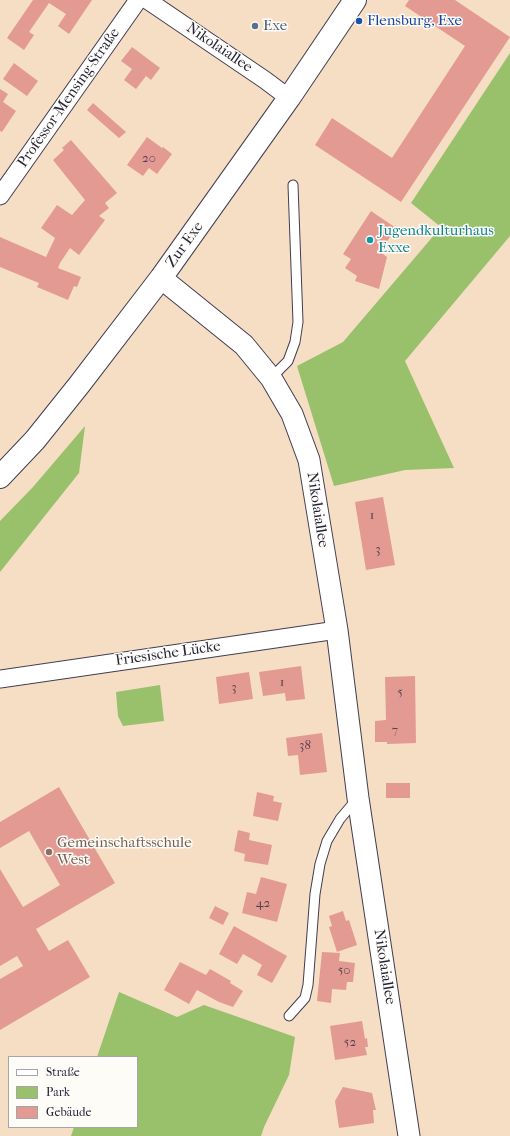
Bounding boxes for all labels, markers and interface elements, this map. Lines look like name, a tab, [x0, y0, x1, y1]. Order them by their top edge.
place label: Flensburg, Exe	[367, 12, 462, 30]
marker: Flensburg, Exe	[354, 16, 364, 26]
place label: Exe	[263, 17, 287, 35]
street label: Nikolaiallee	[182, 19, 256, 77]
marker: Exe	[250, 21, 260, 31]
street label: Professor-Mensing-Straße	[14, 25, 124, 171]
house number: 20	[142, 151, 156, 167]
street label: Zur Exe	[162, 219, 208, 271]
place label: Jugendkulturhaus Exxe	[378, 222, 494, 257]
marker: Jugendkulturhaus Exxe	[365, 235, 375, 245]
street label: Nikolaiallee	[302, 471, 332, 549]
house number: 1	[370, 508, 374, 524]
house number: 3	[375, 542, 381, 558]
street label: Friesische Lücke	[114, 638, 222, 670]
house number: 1	[280, 675, 284, 691]
house number: 3	[231, 680, 237, 696]
house number: 5	[397, 685, 403, 701]
house number: 7	[392, 723, 398, 739]
house number: 38	[299, 738, 311, 754]
place label: Gemeinschaftsschule West	[57, 834, 192, 869]
marker: Gemeinschaftsschule West	[44, 847, 54, 857]
house number: 42	[256, 896, 270, 912]
street label: Nikolaiallee	[369, 928, 399, 1006]
house number: 50	[338, 963, 350, 979]
house number: 52	[344, 1035, 356, 1051]
legend	[8, 1056, 138, 1128]
text: Straße	[46, 1065, 80, 1079]
text: Park	[46, 1085, 70, 1099]
text: Gebäude	[46, 1105, 91, 1119]

